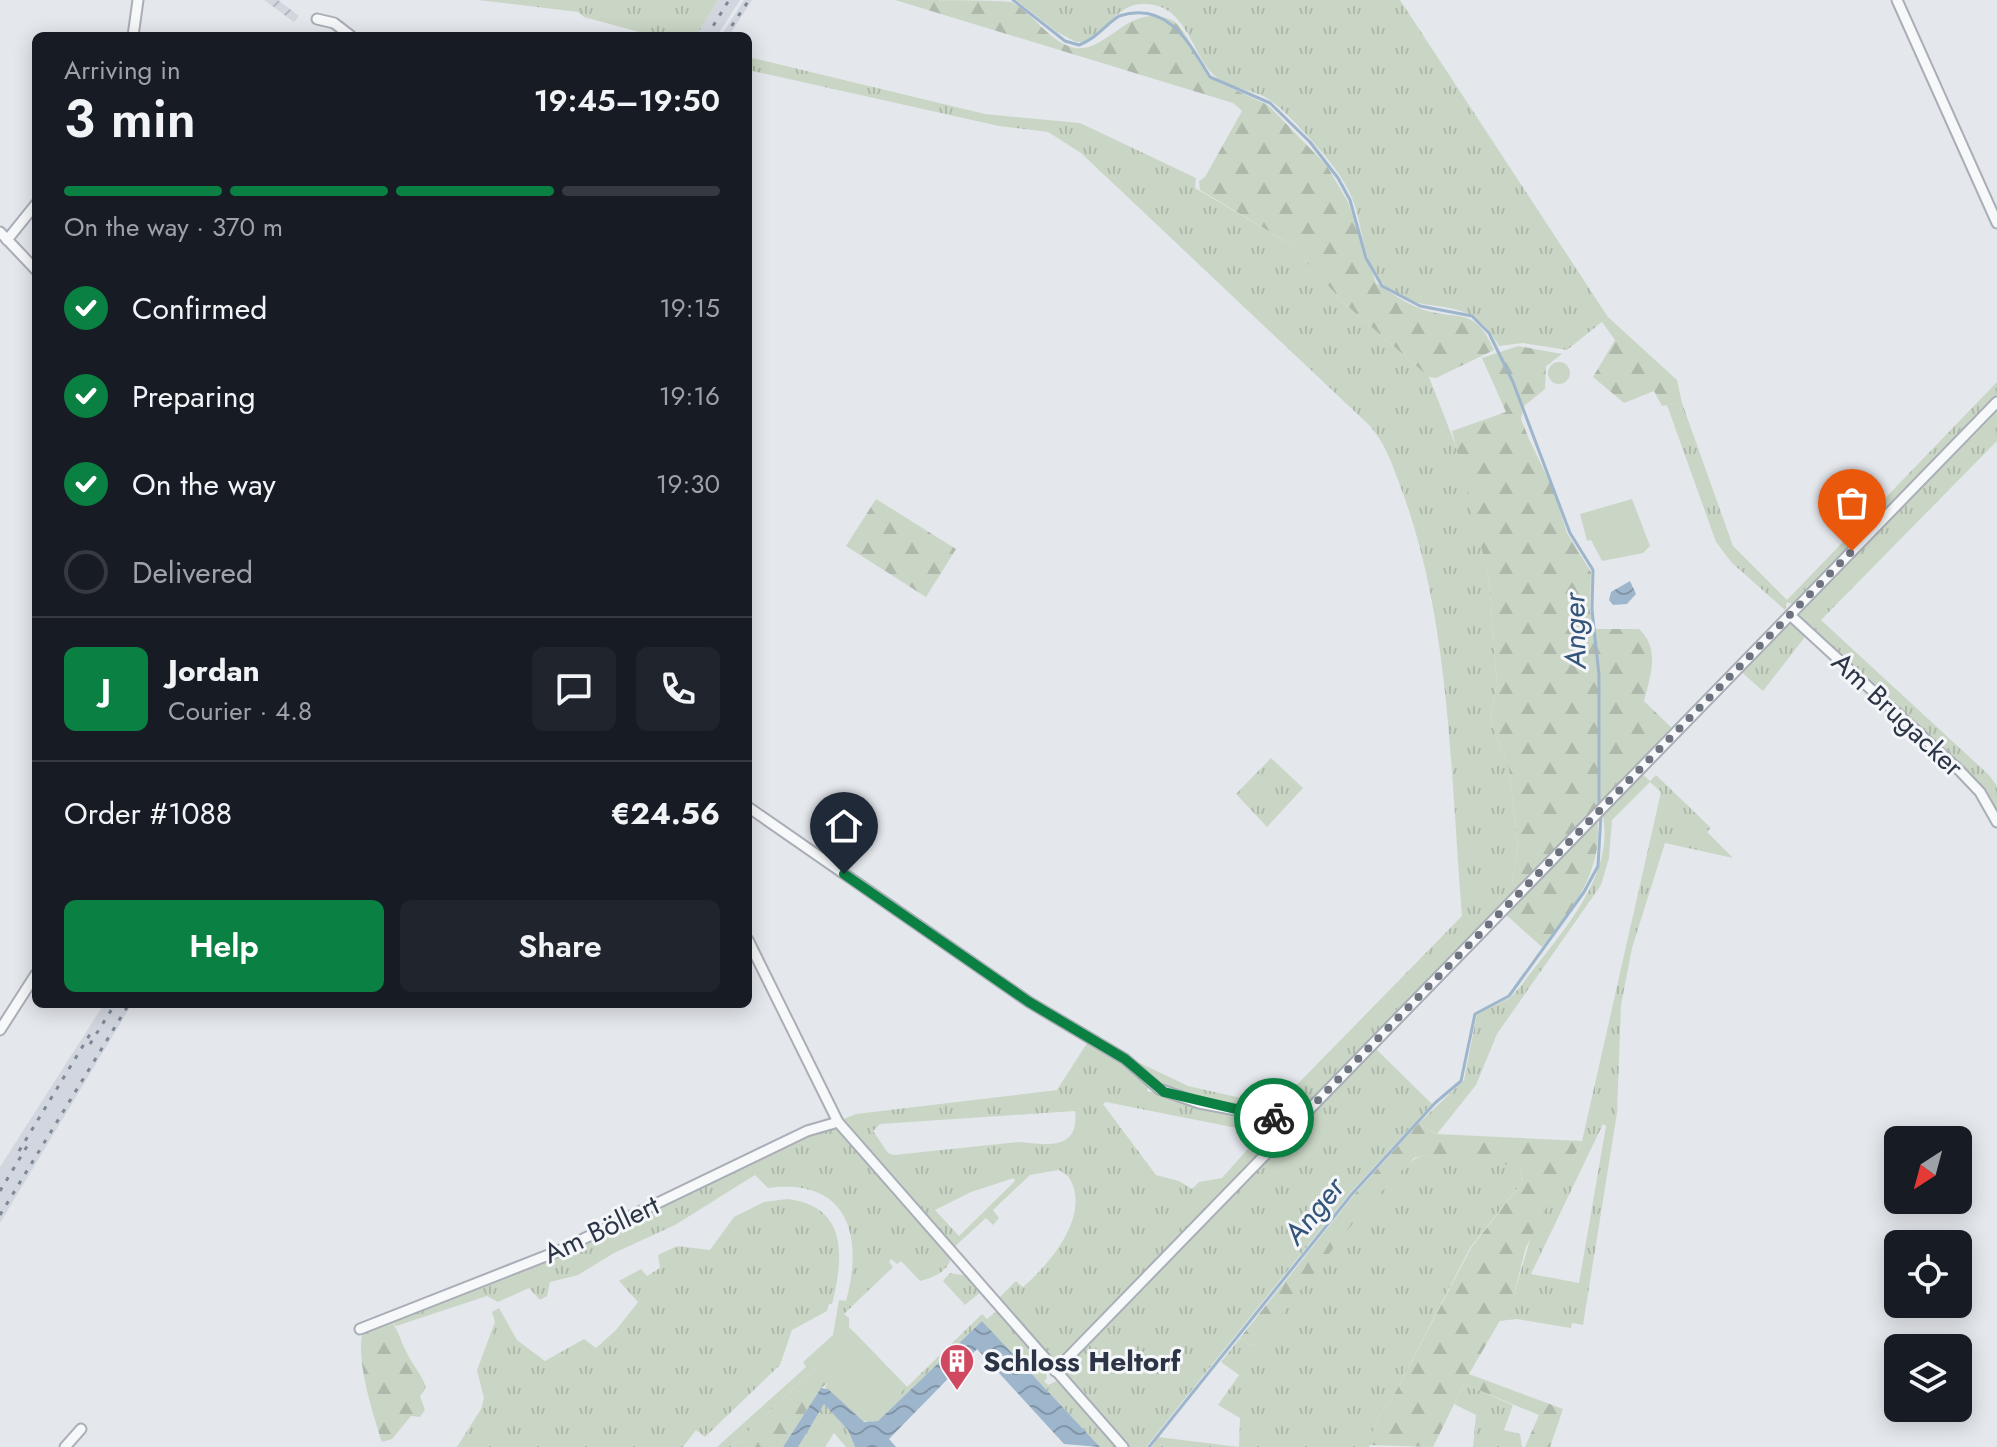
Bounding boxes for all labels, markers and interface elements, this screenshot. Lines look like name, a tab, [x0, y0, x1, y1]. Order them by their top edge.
text: Arriving in	[64, 51, 181, 89]
text: 19:45–19:50	[534, 79, 720, 122]
text: 3 min	[64, 81, 196, 157]
text: On the way · 370 m	[64, 208, 283, 246]
icon: check	[64, 286, 108, 330]
text: Confirmed	[132, 287, 267, 330]
text: 19:15	[659, 289, 720, 327]
icon: check	[64, 374, 108, 418]
text: Preparing	[132, 375, 256, 418]
text: 19:16	[659, 377, 720, 415]
icon: check	[64, 462, 108, 506]
text: On the way	[132, 463, 276, 506]
text: 19:30	[656, 465, 720, 503]
pin	[1818, 469, 1886, 551]
icon: bag	[1830, 481, 1874, 525]
text: Delivered	[132, 551, 253, 594]
water label: Anger	[1552, 591, 1597, 670]
street label: Am Brugacker	[1822, 642, 1973, 787]
button: chat	[532, 647, 616, 731]
button: phone	[636, 647, 720, 731]
text: Jordan	[168, 649, 260, 692]
text: J	[101, 668, 111, 711]
text: Courier · 4.8	[168, 692, 312, 730]
text: Order #1088	[64, 792, 232, 835]
text: €24.56	[611, 792, 720, 835]
pin	[810, 792, 878, 874]
icon: home	[822, 804, 866, 848]
button: Help	[64, 900, 384, 992]
button: Share	[400, 900, 720, 992]
courier	[1234, 1078, 1314, 1158]
icon: bike	[1252, 1096, 1296, 1140]
north arrow	[1884, 1126, 1972, 1214]
map controls	[1884, 1126, 1972, 1422]
water label: Anger	[1272, 1166, 1356, 1255]
street label: Am Böllert	[537, 1185, 666, 1274]
button: locate	[1884, 1230, 1972, 1318]
button: layers	[1884, 1334, 1972, 1422]
place label: Schloss Heltorf	[983, 1341, 1182, 1382]
building icon: Schloss Heltorf	[938, 1342, 976, 1392]

